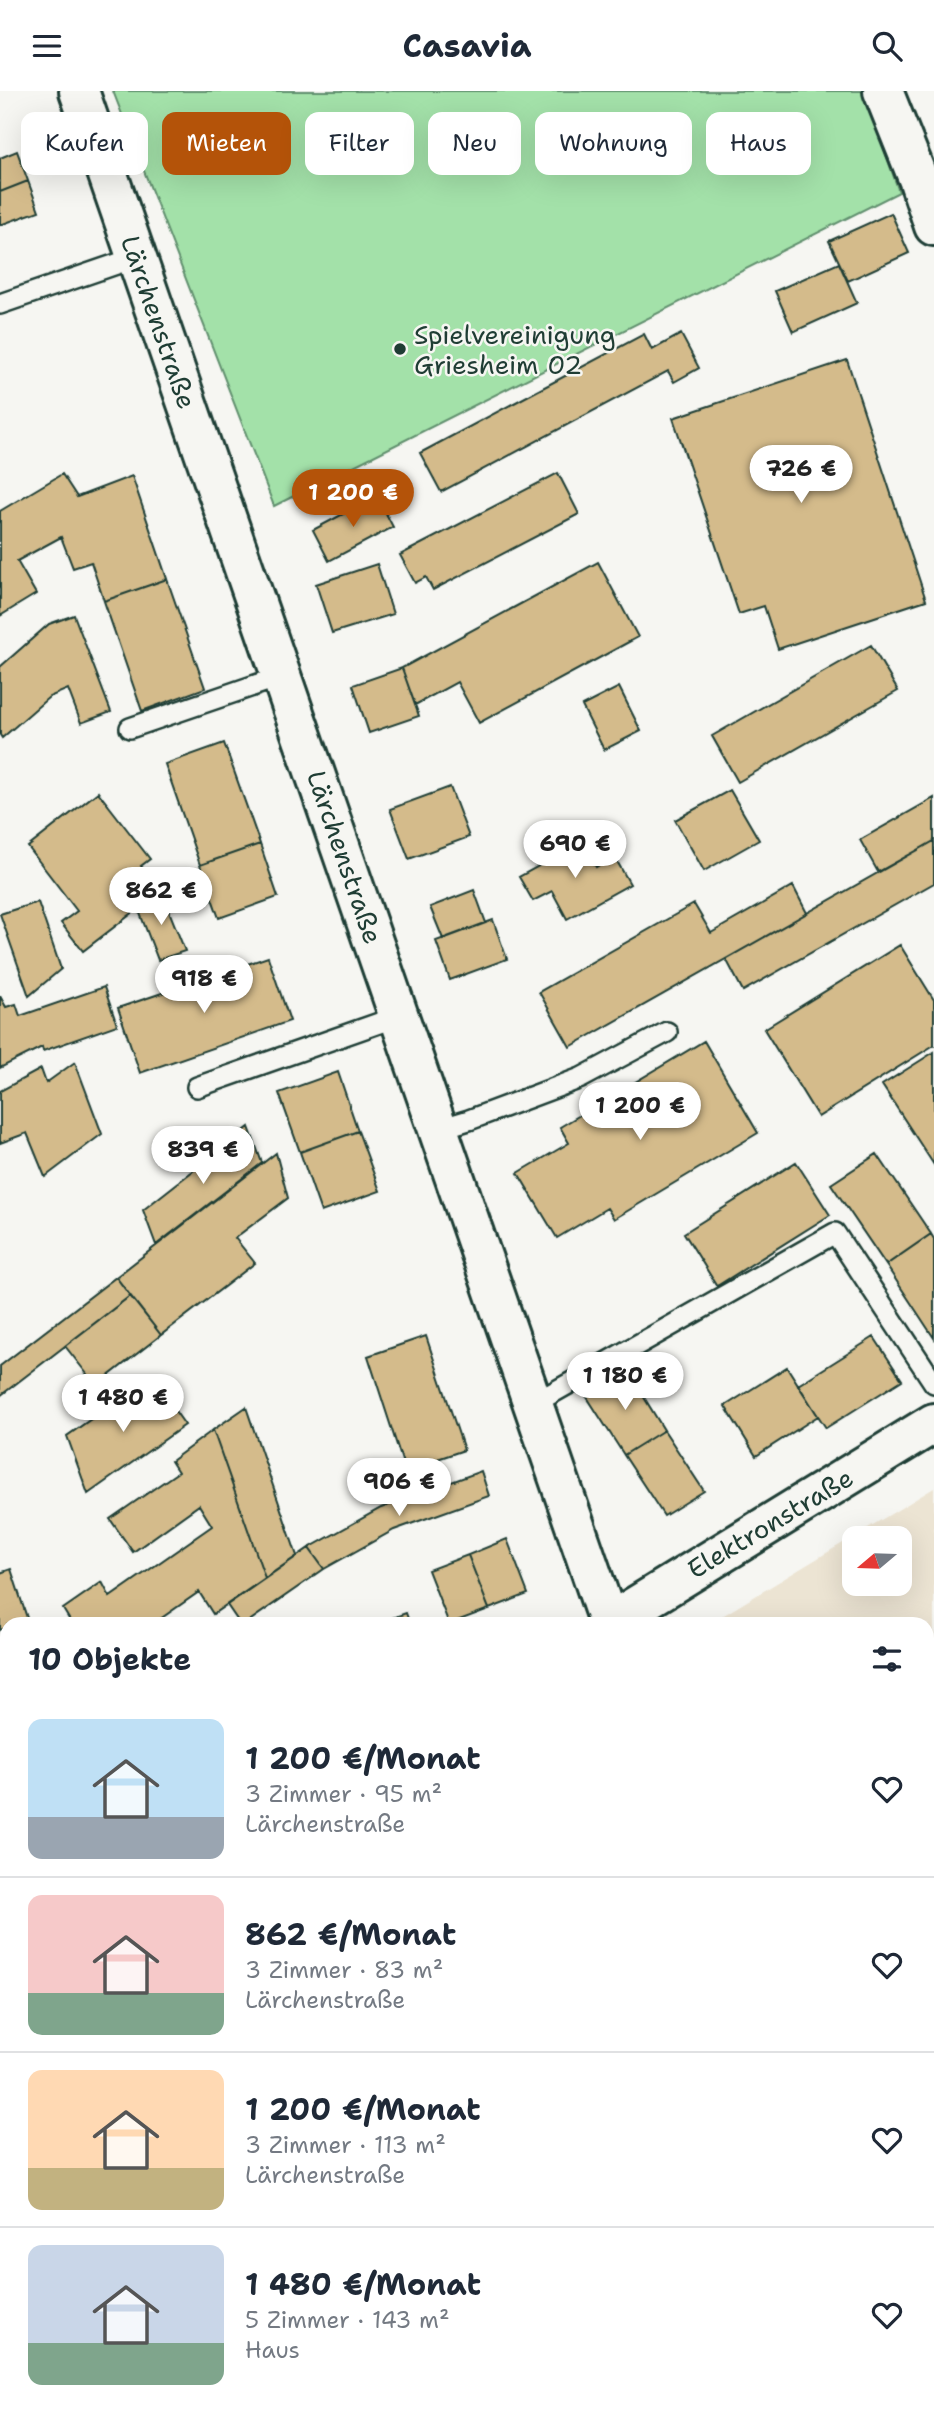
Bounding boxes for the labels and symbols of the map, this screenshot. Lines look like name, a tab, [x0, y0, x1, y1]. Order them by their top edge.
street label: Lärchenstraße	[113, 231, 205, 413]
place label: Spielvereinigung Griesheim 02	[414, 317, 616, 382]
marker: Spielvereinigung Griesheim 02	[392, 341, 408, 357]
pin: 726 €	[752, 445, 850, 505]
pin: 1 200 €	[288, 469, 418, 529]
street label: Lärchenstraße	[299, 766, 391, 948]
pin: 690 €	[526, 821, 624, 880]
pin: 862 €	[112, 867, 210, 927]
pin: 918 €	[155, 955, 253, 1015]
pin: 1 200 €	[575, 1083, 705, 1142]
pin: 839 €	[154, 1127, 252, 1186]
pin: 1 180 €	[560, 1353, 690, 1412]
pin: 1 480 €	[58, 1375, 188, 1434]
pin: 906 €	[350, 1459, 448, 1518]
street label: Elektronstraße	[681, 1460, 859, 1586]
north arrow	[842, 1526, 912, 1596]

